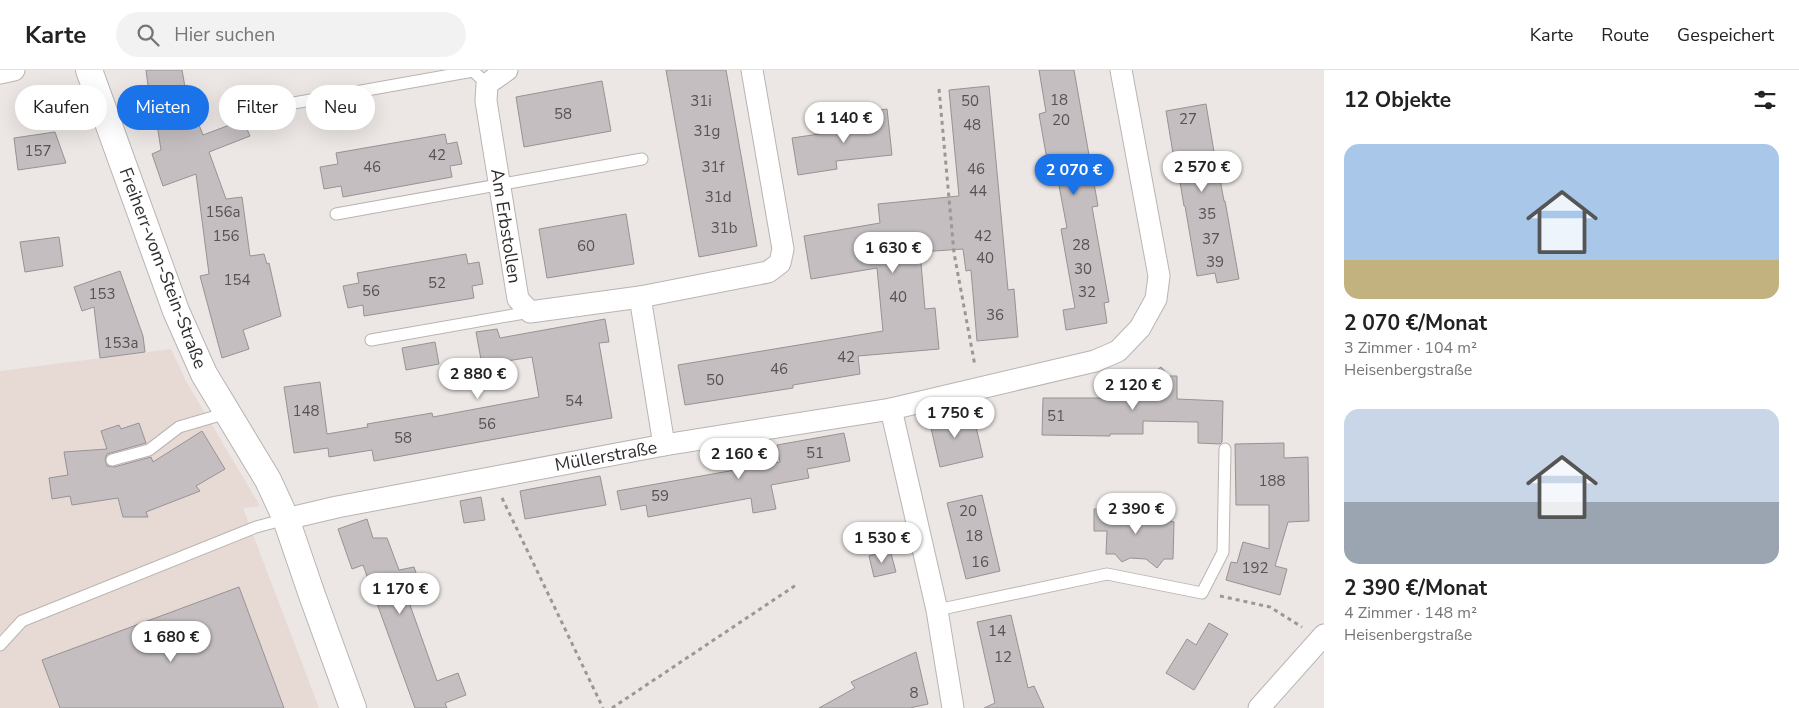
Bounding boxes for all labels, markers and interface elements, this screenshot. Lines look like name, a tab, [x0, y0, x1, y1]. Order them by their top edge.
search box	[116, 12, 466, 57]
text: Karte	[25, 19, 86, 51]
icon: search	[134, 21, 162, 49]
text: Hier suchen	[174, 22, 275, 48]
text: Karte	[1530, 23, 1573, 47]
text: Route	[1601, 23, 1649, 47]
text: Gespeichert	[1677, 23, 1774, 47]
chip: Kaufen	[15, 85, 107, 130]
chip: Mieten	[117, 85, 209, 130]
chip: Filter	[219, 85, 296, 130]
chip: Neu	[306, 85, 375, 130]
text: 12 Objekte	[1344, 86, 1451, 114]
icon: filters	[1751, 86, 1779, 114]
house number: 18	[1050, 90, 1068, 110]
house number: 31i	[690, 91, 712, 111]
house number: 50	[961, 91, 979, 111]
pin: 1 140 €	[798, 102, 890, 144]
house number: 58	[554, 104, 572, 124]
text: 1 140 €	[816, 107, 872, 129]
house number: 27	[1179, 109, 1197, 129]
house number: 20	[1052, 110, 1070, 130]
house number: 48	[963, 115, 981, 135]
house number: 31g	[694, 121, 720, 141]
house number: 157	[24, 141, 52, 161]
house number: 42	[428, 145, 446, 165]
pin: 2 570 €	[1156, 150, 1248, 193]
pin: 2 070 €	[1028, 154, 1120, 196]
text: 2 570 €	[1174, 156, 1230, 178]
house number: 46	[363, 157, 381, 177]
house number: 31f	[702, 157, 726, 177]
house number: 46	[967, 159, 985, 179]
text: 2 070 €	[1046, 159, 1102, 181]
street label: Freiherr-vom-Stein-Straße	[114, 164, 212, 372]
street label: Am Erbstollen	[485, 167, 527, 285]
icon: home	[1517, 177, 1607, 267]
house number: 44	[969, 181, 987, 201]
house number: 31d	[705, 187, 731, 207]
house number: 156a	[206, 202, 240, 222]
house number: 35	[1198, 204, 1216, 224]
house number: 31b	[711, 218, 738, 238]
house number: 156	[212, 226, 240, 246]
house number: 42	[974, 226, 992, 246]
house number: 37	[1202, 229, 1220, 249]
pin: 1 630 €	[847, 232, 939, 274]
house number: 28	[1072, 235, 1090, 255]
house number: 60	[577, 236, 595, 256]
text: 1 630 €	[865, 237, 921, 259]
house number: 40	[976, 248, 994, 268]
house number: 39	[1206, 252, 1224, 272]
house number: 30	[1074, 259, 1092, 279]
house number: 154	[223, 270, 251, 290]
house number: 52	[428, 273, 446, 293]
house number: 56	[362, 281, 380, 301]
house number: 32	[1078, 282, 1096, 302]
house number: 153	[88, 284, 116, 304]
house number: 40	[889, 287, 907, 307]
house number: 36	[986, 305, 1004, 325]
text: 2 070 €/Monat	[1344, 309, 1487, 337]
house number: 153a	[104, 333, 138, 353]
text: 3 Zimmer · 104 m²	[1344, 337, 1477, 359]
house number: 42	[837, 347, 855, 367]
pin: 2 880 €	[432, 358, 524, 400]
house number: 46	[770, 359, 788, 379]
text: Heisenbergstraße	[1344, 359, 1472, 381]
text: 2 880 €	[450, 363, 506, 385]
pin: 2 120 €	[1087, 368, 1179, 411]
house number: 50	[706, 370, 724, 390]
text: 2 120 €	[1105, 374, 1161, 396]
house number: 54	[565, 391, 583, 411]
pin: 1 750 €	[909, 396, 1001, 439]
house number: 148	[292, 401, 320, 421]
text: 1 750 €	[927, 402, 983, 424]
house number: 51	[1047, 406, 1065, 426]
house number: 56	[478, 414, 496, 434]
house number: 58	[394, 428, 412, 448]
street label: Müllerstraße	[553, 435, 659, 477]
pin: 2 160 €	[693, 438, 785, 480]
icon: home	[1517, 442, 1607, 532]
text: 2 160 €	[711, 443, 767, 465]
house number: 51	[806, 443, 824, 463]
house number: 188	[1258, 471, 1286, 491]
house number: 59	[651, 486, 669, 506]
pin: 2 390 €	[1090, 492, 1182, 535]
text: 2 390 €	[1108, 498, 1164, 520]
house number: 20	[959, 501, 977, 521]
pin: 1 530 €	[836, 522, 928, 564]
house number: 18	[965, 526, 983, 546]
text: 1 530 €	[854, 527, 910, 549]
house number: 16	[971, 552, 989, 572]
house number: 192	[1241, 558, 1269, 578]
pin: 1 170 €	[354, 572, 446, 615]
text: 2 390 €/Monat	[1344, 574, 1487, 602]
text: 1 170 €	[372, 578, 428, 600]
text: 4 Zimmer · 148 m²	[1344, 602, 1477, 624]
pin: 1 680 €	[125, 620, 217, 663]
house number: 14	[988, 621, 1006, 641]
text: Heisenbergstraße	[1344, 624, 1472, 646]
text: 1 680 €	[143, 626, 199, 648]
house number: 12	[994, 647, 1012, 667]
house number: 8	[909, 683, 919, 703]

